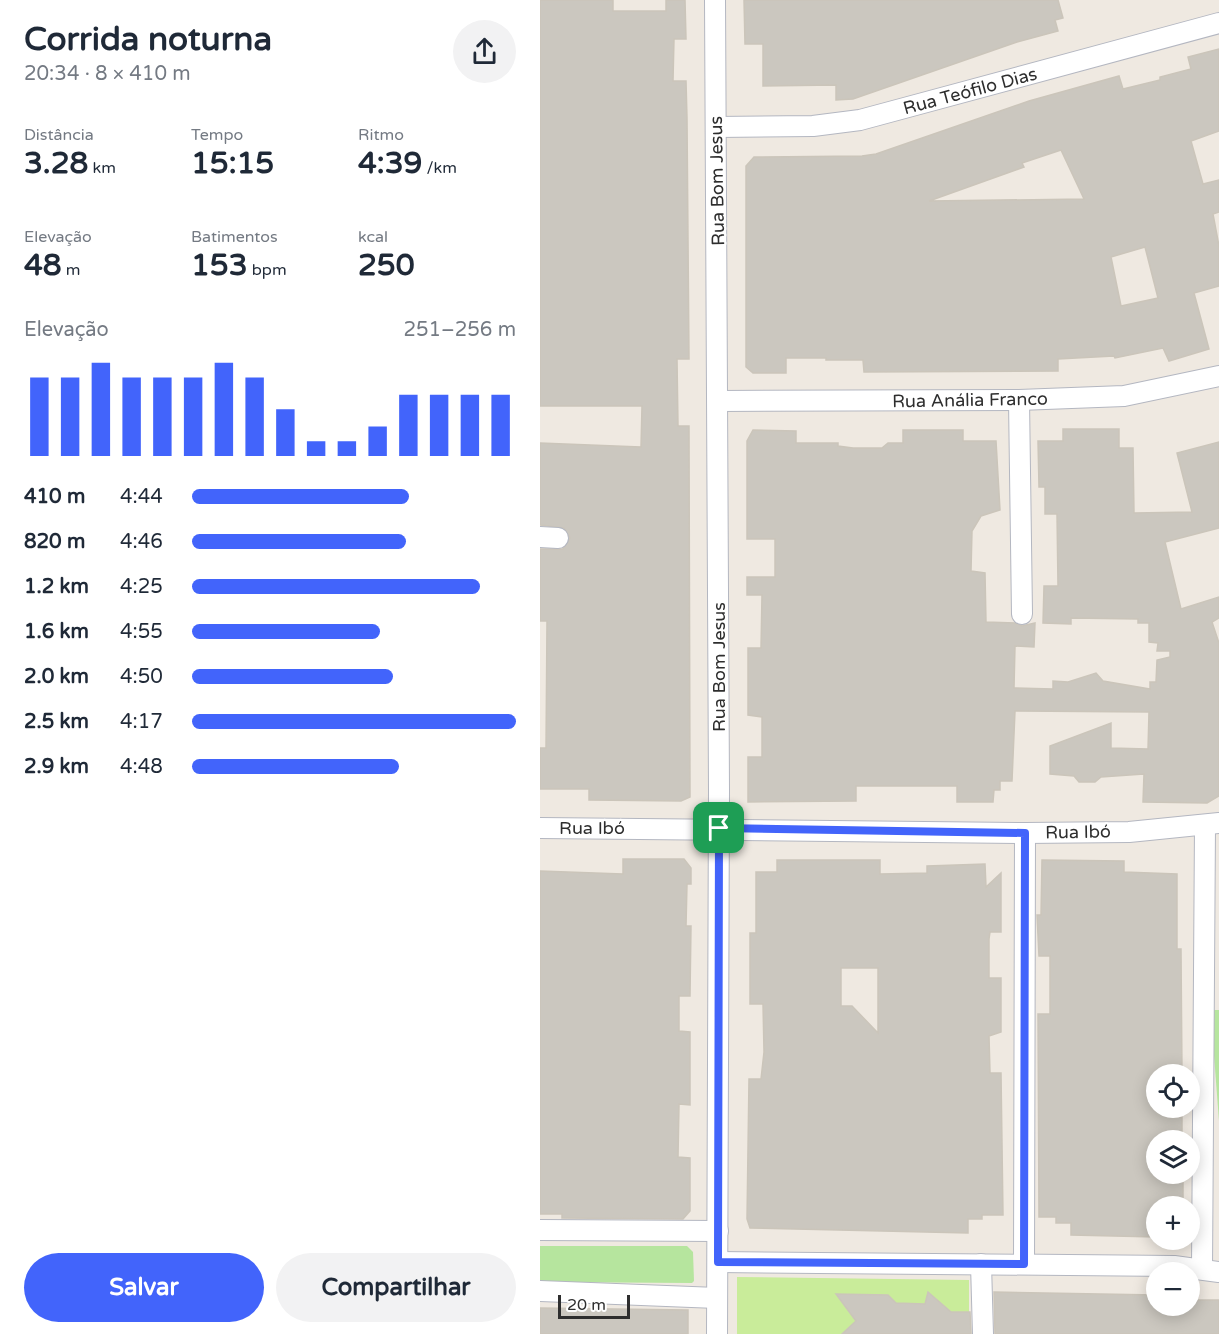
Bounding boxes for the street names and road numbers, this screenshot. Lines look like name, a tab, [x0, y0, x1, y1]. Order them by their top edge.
street label: Rua Teófilo Dias	[901, 63, 1039, 119]
street label: Rua Bom Jesus	[705, 116, 729, 246]
street label: Rua Anália Franco	[892, 388, 1048, 412]
street label: Rua Bom Jesus	[708, 602, 730, 732]
street label: Rua Ibó	[559, 817, 625, 839]
street label: Rua Ibó	[1045, 820, 1111, 844]

